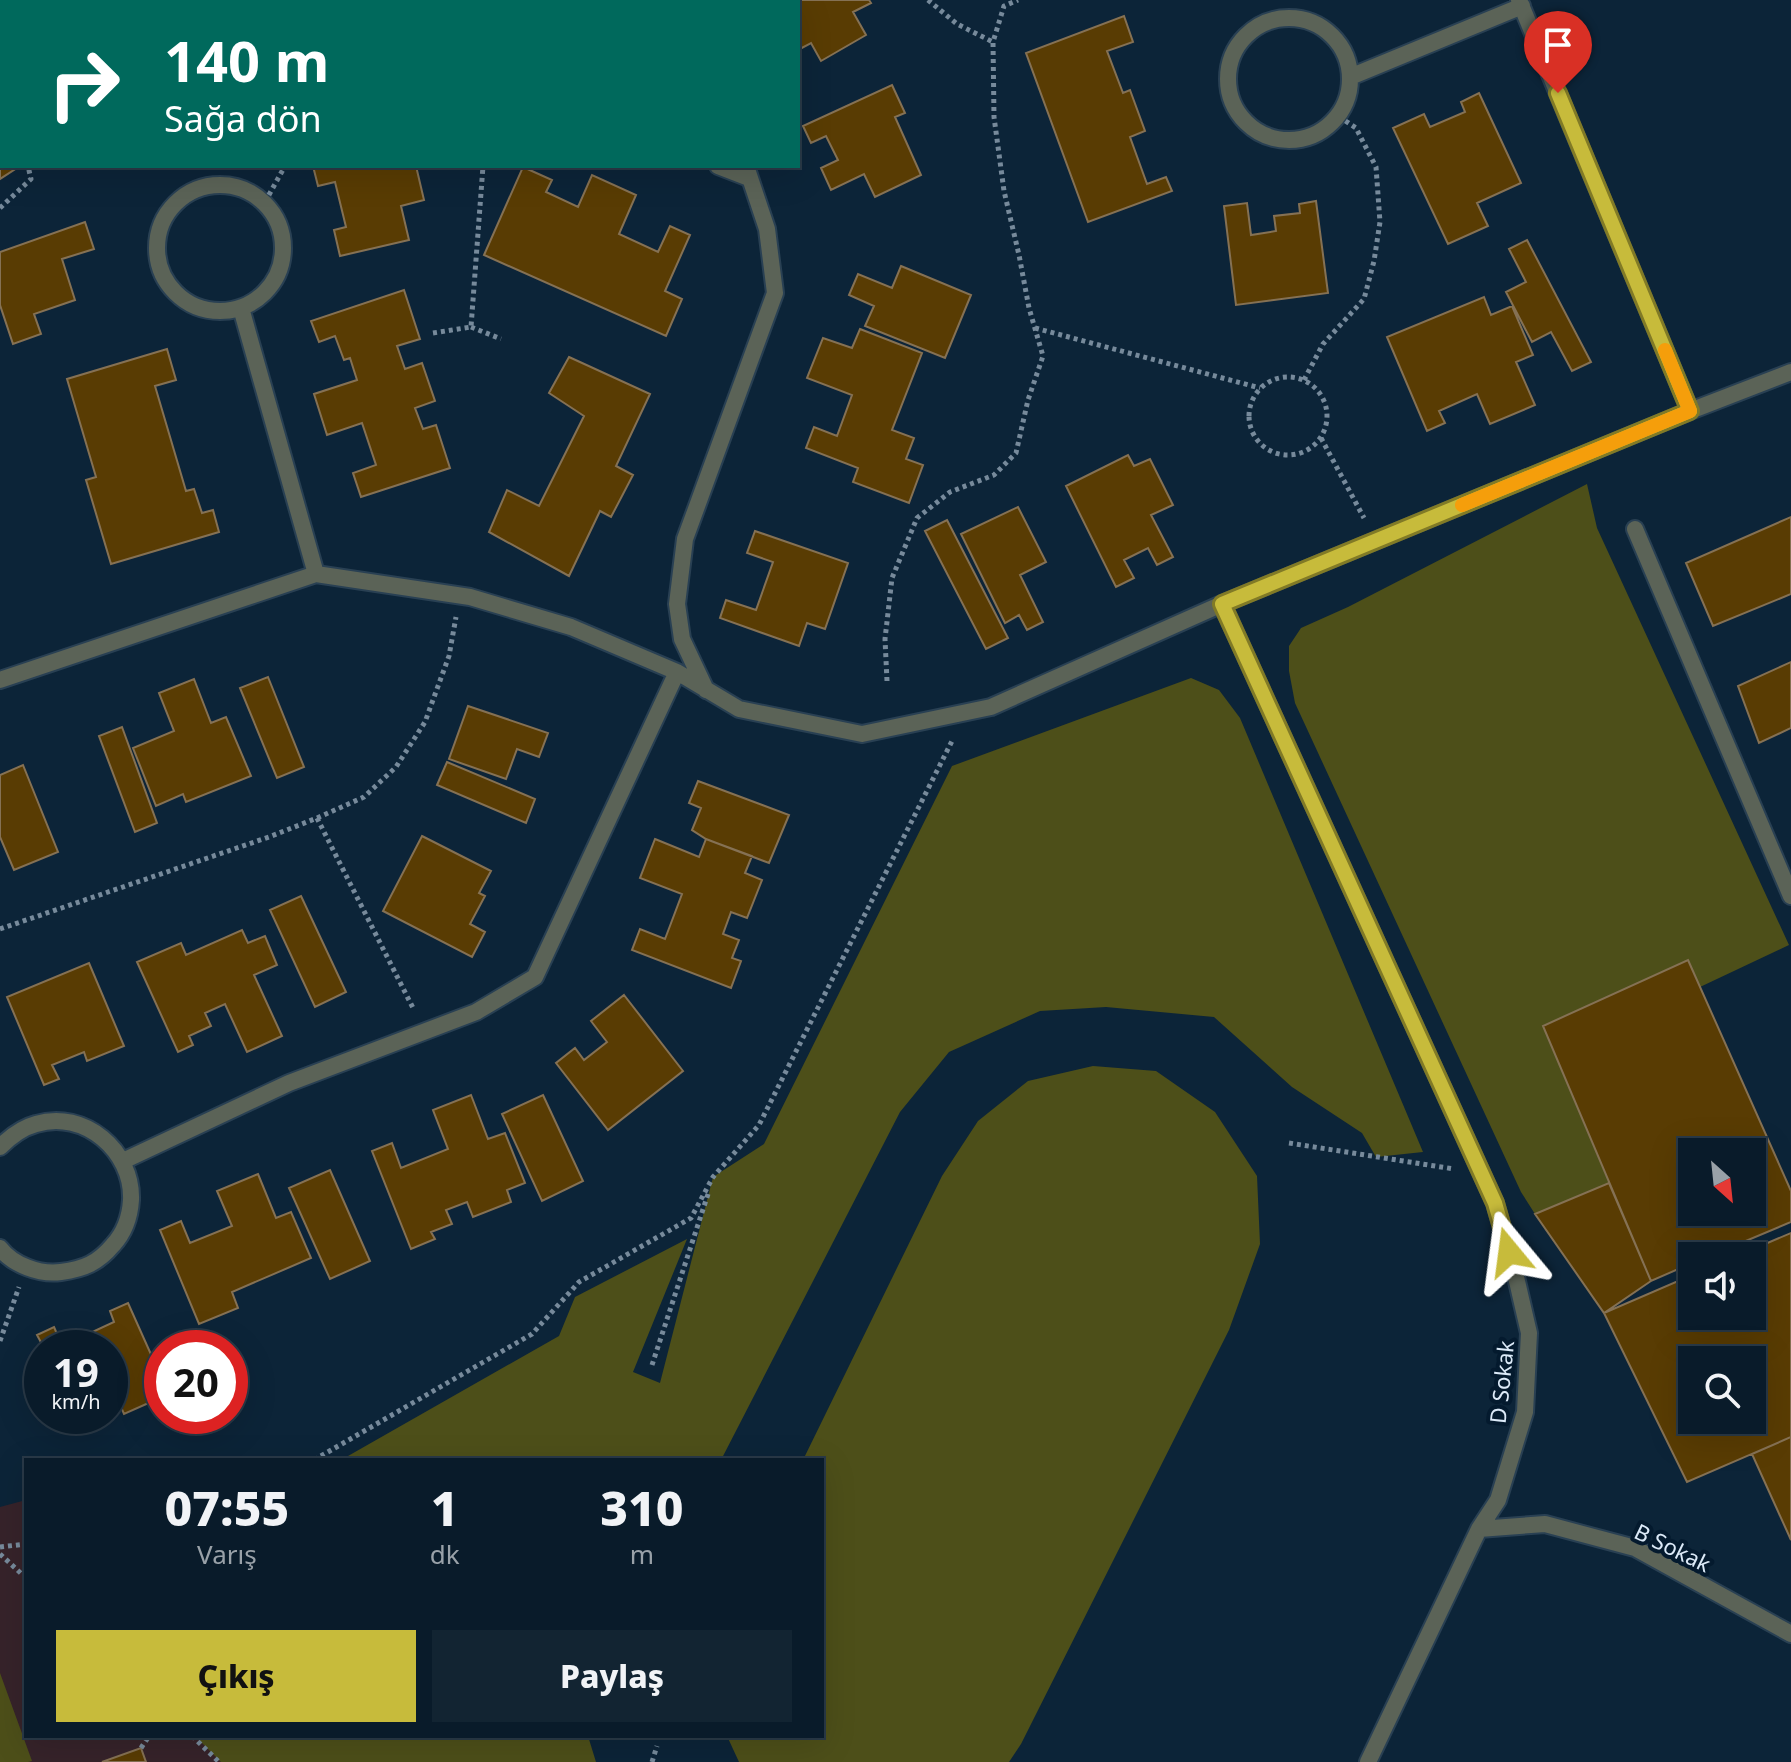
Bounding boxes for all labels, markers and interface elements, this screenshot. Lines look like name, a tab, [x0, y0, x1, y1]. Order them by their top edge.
pin	[1524, 11, 1592, 93]
text: 140 m	[164, 22, 329, 98]
icon: arrive	[1536, 23, 1580, 67]
icon: right	[32, 32, 136, 136]
text: Sağa dön	[164, 94, 322, 143]
north arrow	[1678, 1138, 1766, 1226]
map controls	[1678, 1138, 1766, 1434]
position arrow	[1467, 1210, 1551, 1294]
button: sound	[1678, 1242, 1766, 1330]
speed limit sign: 20	[144, 1330, 248, 1434]
street label: D Sokak	[1482, 1339, 1520, 1425]
text: 19	[53, 1344, 99, 1399]
button: search	[1678, 1346, 1766, 1434]
text: km/h	[51, 1388, 101, 1415]
text: 07:55	[165, 1475, 289, 1540]
text: 1	[431, 1475, 459, 1540]
text: 310	[600, 1475, 683, 1540]
street label: B Sokak	[1630, 1516, 1716, 1578]
text: Varış	[197, 1536, 257, 1572]
text: dk	[430, 1536, 460, 1572]
text: m	[630, 1536, 654, 1572]
button: Çıkış	[56, 1630, 416, 1722]
button: Paylaş	[432, 1630, 792, 1722]

